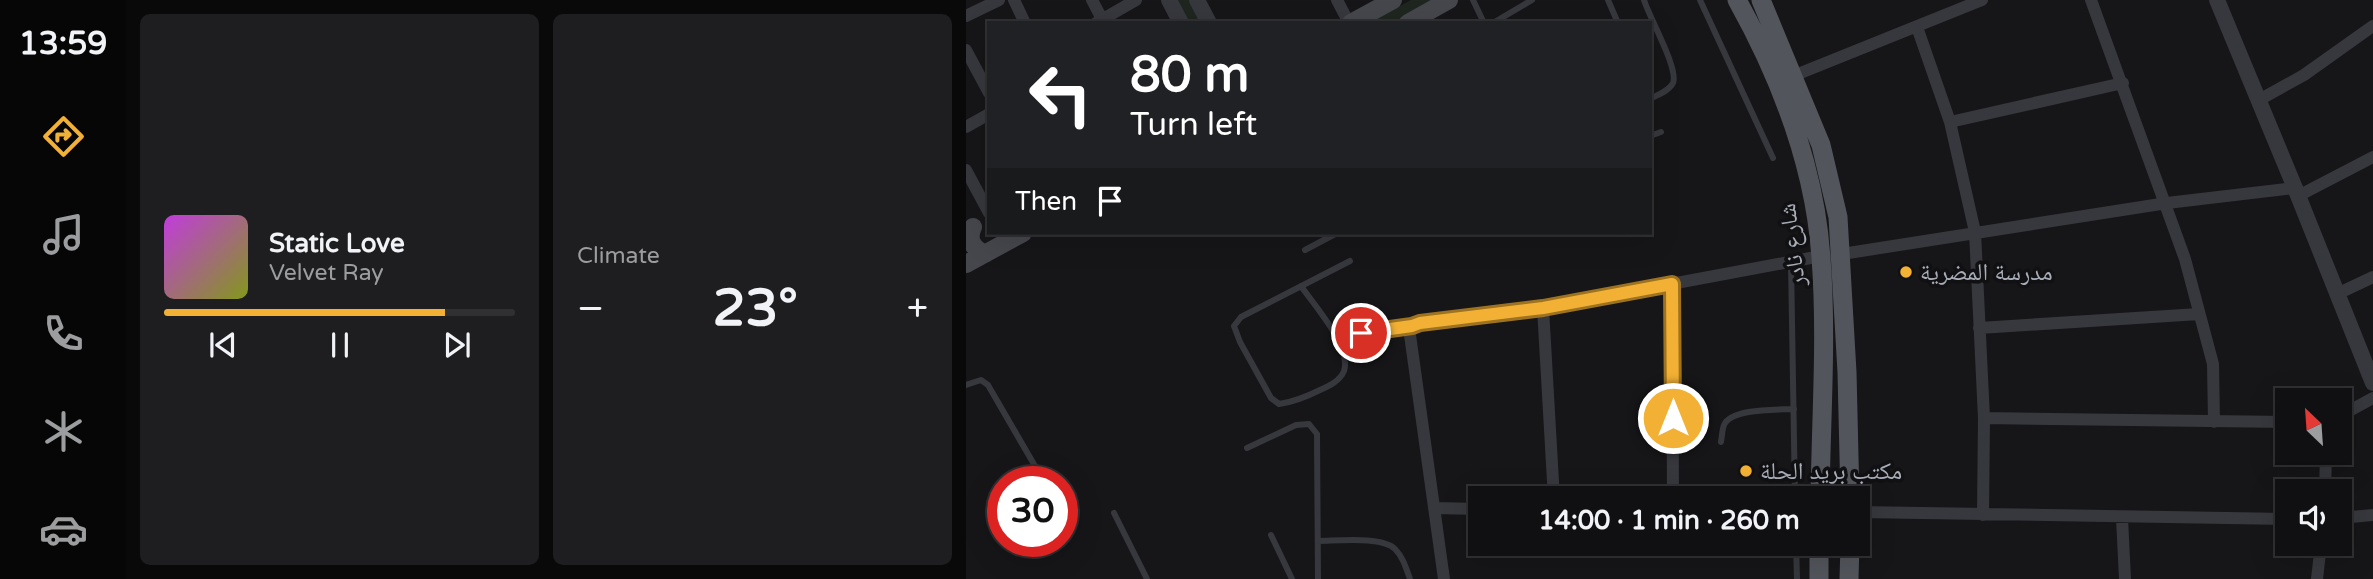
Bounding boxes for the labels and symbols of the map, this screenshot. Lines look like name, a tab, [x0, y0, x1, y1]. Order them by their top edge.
street label: شارع نادر	[1773, 202, 1812, 289]
place label: مدرسة المضرية	[1920, 258, 2053, 287]
marker: مدرسة المضرية	[1898, 264, 1914, 280]
pin	[1331, 303, 1391, 363]
position arrow	[1636, 381, 1710, 455]
north arrow	[2275, 388, 2352, 466]
place label: مكتب بريد الحلة	[1760, 457, 1902, 486]
marker: مكتب بريد الحلة	[1738, 463, 1754, 479]
speed limit sign: 30	[987, 466, 1078, 557]

